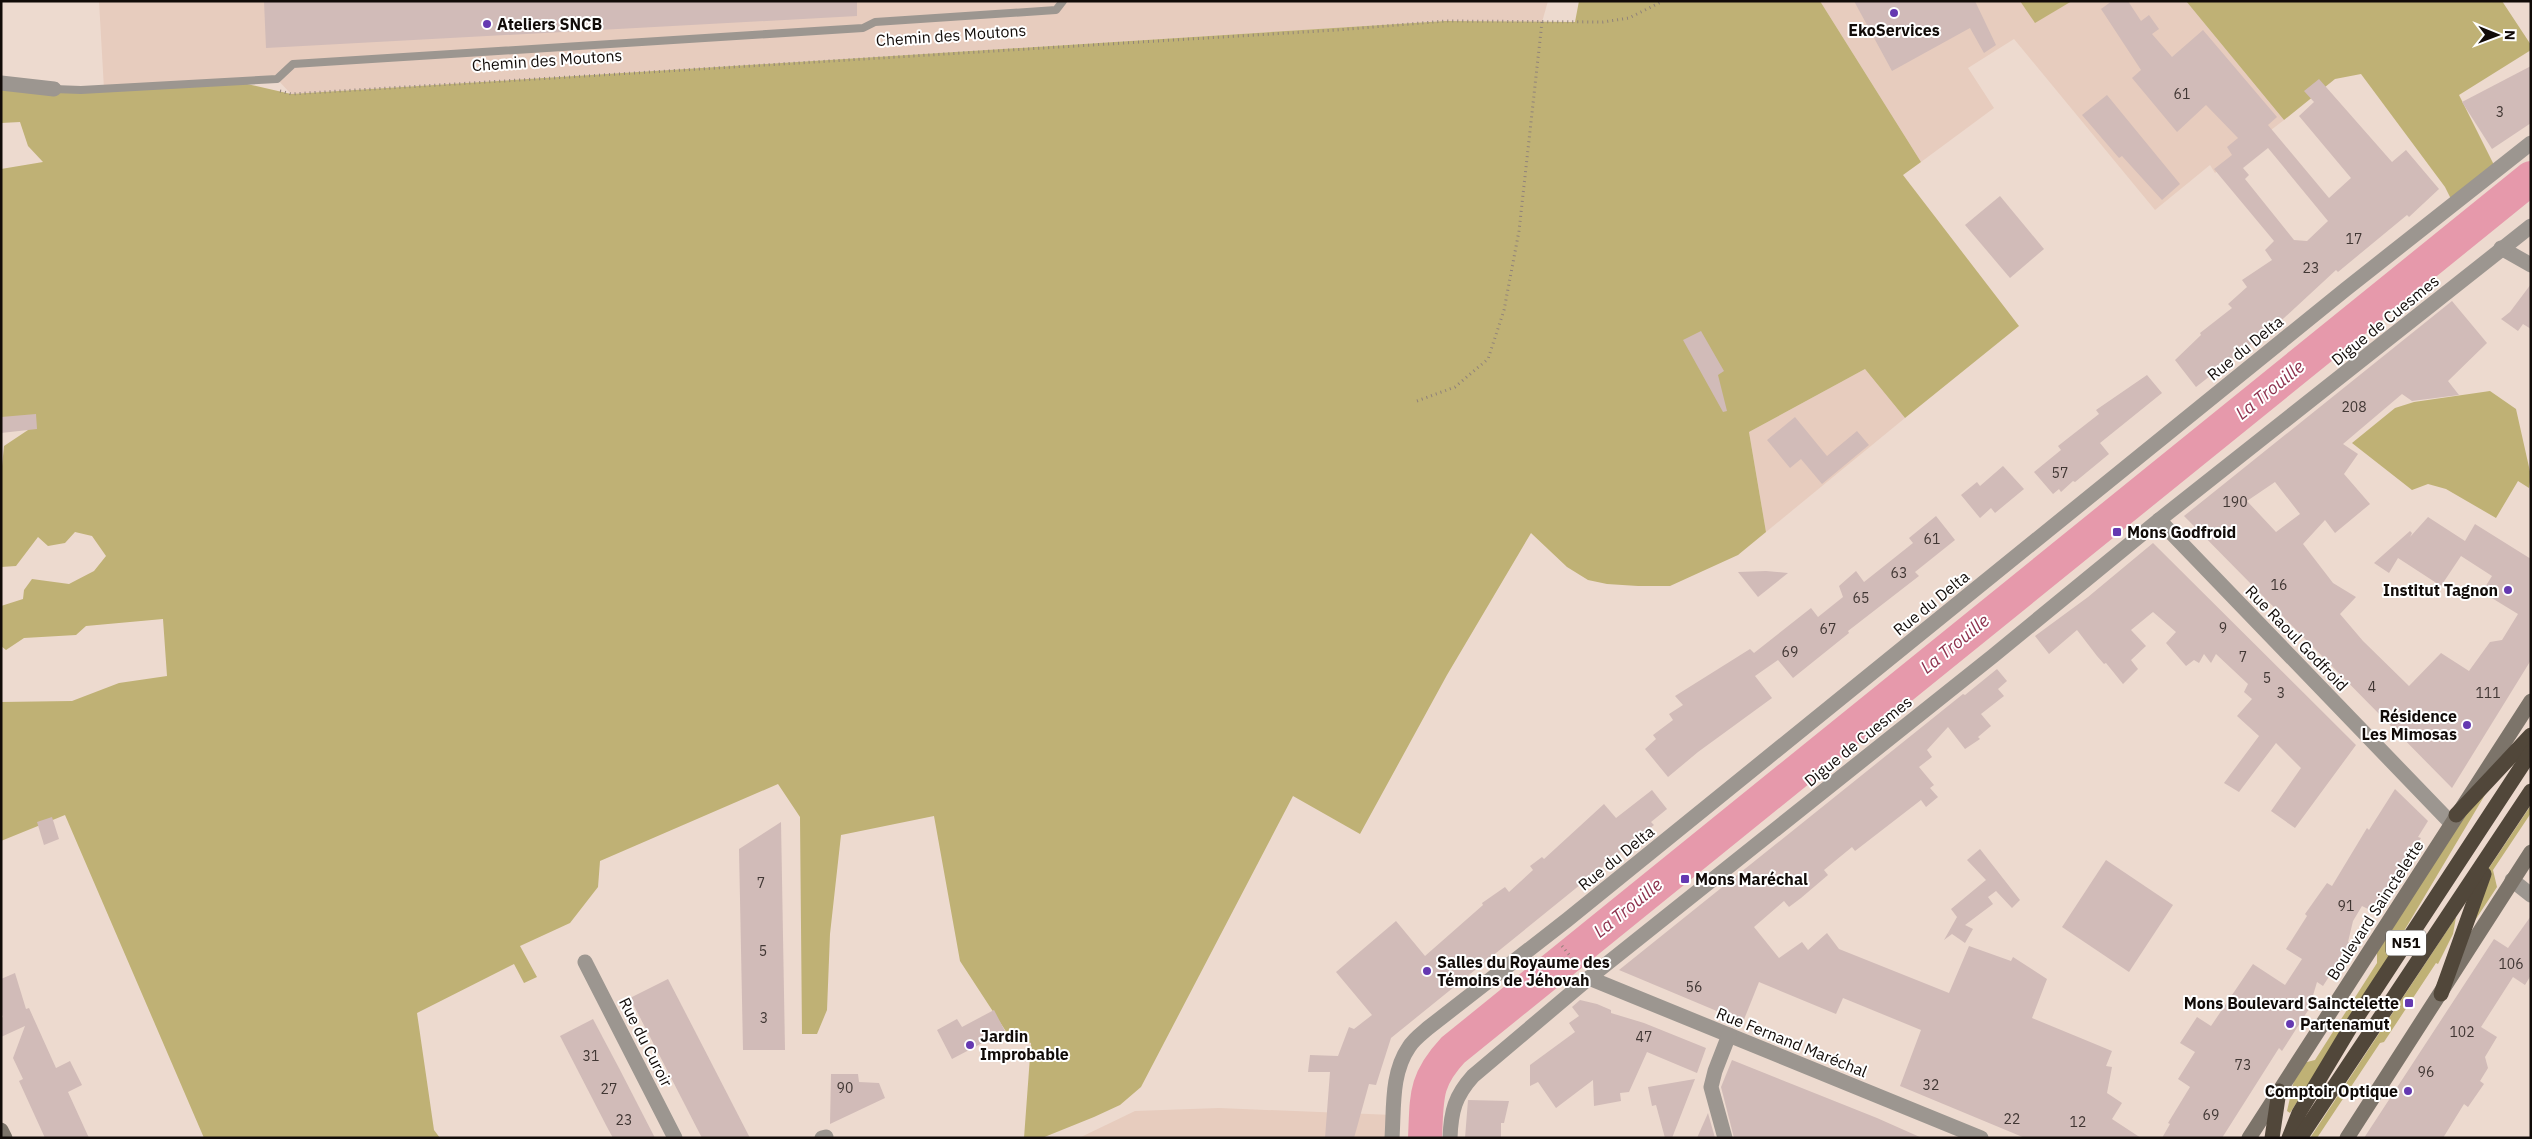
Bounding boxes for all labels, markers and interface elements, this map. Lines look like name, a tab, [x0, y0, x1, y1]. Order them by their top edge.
marker: EkoServices	[1888, 7, 1900, 19]
north arrow	[2472, 10, 2522, 60]
place label: Ateliers SNCB	[497, 14, 602, 34]
marker: Ateliers SNCB	[481, 18, 493, 30]
street label: Chemin des Moutons	[875, 20, 1027, 50]
place label: EkoServices	[1848, 20, 1940, 40]
text: N	[2501, 30, 2519, 40]
street label: Chemin des Moutons	[471, 45, 623, 75]
house number: 61	[2174, 85, 2190, 103]
house number: 3	[2496, 103, 2504, 121]
house number: 17	[2346, 230, 2362, 248]
house number: 23	[2303, 259, 2319, 277]
street label: Digue de Cuesmes	[2327, 270, 2443, 370]
street label: Rue du Delta	[2203, 311, 2287, 385]
water label: La Trouille	[2231, 355, 2309, 424]
house number: 208	[2341, 398, 2367, 416]
house number: 57	[2052, 464, 2068, 482]
house number: 190	[2222, 493, 2248, 511]
place label: Mons Godfroid	[2127, 522, 2236, 542]
marker: Mons Godfroid	[2111, 526, 2123, 538]
house number: 61	[1924, 530, 1940, 548]
house number: 63	[1891, 564, 1907, 582]
street label: Rue du Delta	[1889, 566, 1973, 640]
house number: 16	[2271, 576, 2287, 594]
place label: Institut Tagnon	[2383, 580, 2498, 600]
street label: Rue Raoul Godfroid	[2241, 581, 2353, 695]
marker: Institut Tagnon	[2502, 584, 2514, 596]
house number: 65	[1853, 589, 1869, 607]
water label: La Trouille	[1916, 609, 1994, 678]
house number: 9	[2219, 619, 2227, 637]
house number: 67	[1820, 620, 1836, 638]
house number: 69	[1782, 643, 1798, 661]
house number: 7	[2239, 648, 2247, 666]
house number: 5	[2263, 669, 2271, 687]
house number: 4	[2368, 678, 2376, 696]
house number: 3	[2277, 684, 2285, 702]
house number: 111	[2475, 684, 2501, 702]
street label: Digue de Cuesmes	[1800, 691, 1916, 791]
place label: Résidence Les Mimosas	[2362, 706, 2457, 744]
marker: Résidence Les Mimosas	[2461, 719, 2473, 731]
street label: Rue du Delta	[1574, 821, 1658, 895]
street label: Boulevard Sainctelette	[2322, 836, 2428, 984]
place label: Mons Maréchal	[1695, 869, 1808, 889]
water label: La Trouille	[1589, 873, 1667, 942]
marker: Mons Maréchal	[1679, 873, 1691, 885]
house number: 7	[757, 874, 765, 892]
house number: 91	[2338, 897, 2354, 915]
road number: N51	[2386, 930, 2426, 956]
house number: 5	[759, 942, 767, 960]
place label: Salles du Royaume des Témoins de Jéhovah	[1437, 952, 1610, 990]
house number: 106	[2498, 955, 2524, 973]
marker: Salles du Royaume des Témoins de Jéhovah	[1421, 965, 1433, 977]
house number: 56	[1686, 978, 1702, 996]
place label: Mons Boulevard Sainctelette	[2184, 993, 2399, 1013]
street label: Rue du Curoir	[615, 994, 677, 1090]
marker: Mons Boulevard Sainctelette	[2403, 997, 2415, 1009]
street label: Rue Fernand Maréchal	[1714, 1003, 1870, 1081]
house number: 3	[760, 1009, 768, 1027]
place label: Partenamut	[2300, 1014, 2390, 1034]
marker: Partenamut	[2284, 1018, 2296, 1030]
house number: 102	[2449, 1023, 2475, 1041]
place label: Jardin Improbable	[980, 1026, 1069, 1064]
house number: 47	[1636, 1028, 1652, 1046]
marker: Jardin Improbable	[964, 1039, 976, 1051]
house number: 31	[583, 1047, 599, 1065]
house number: 73	[2235, 1056, 2251, 1074]
house number: 96	[2418, 1063, 2434, 1081]
house number: 32	[1923, 1076, 1939, 1094]
house number: 90	[837, 1079, 853, 1097]
house number: 27	[601, 1080, 617, 1098]
place label: Comptoir Optique	[2265, 1081, 2398, 1101]
marker: Comptoir Optique	[2402, 1085, 2414, 1097]
house number: 69	[2203, 1106, 2219, 1124]
house number: 22	[2004, 1110, 2020, 1128]
house number: 23	[616, 1111, 632, 1129]
house number: 12	[2070, 1113, 2086, 1131]

